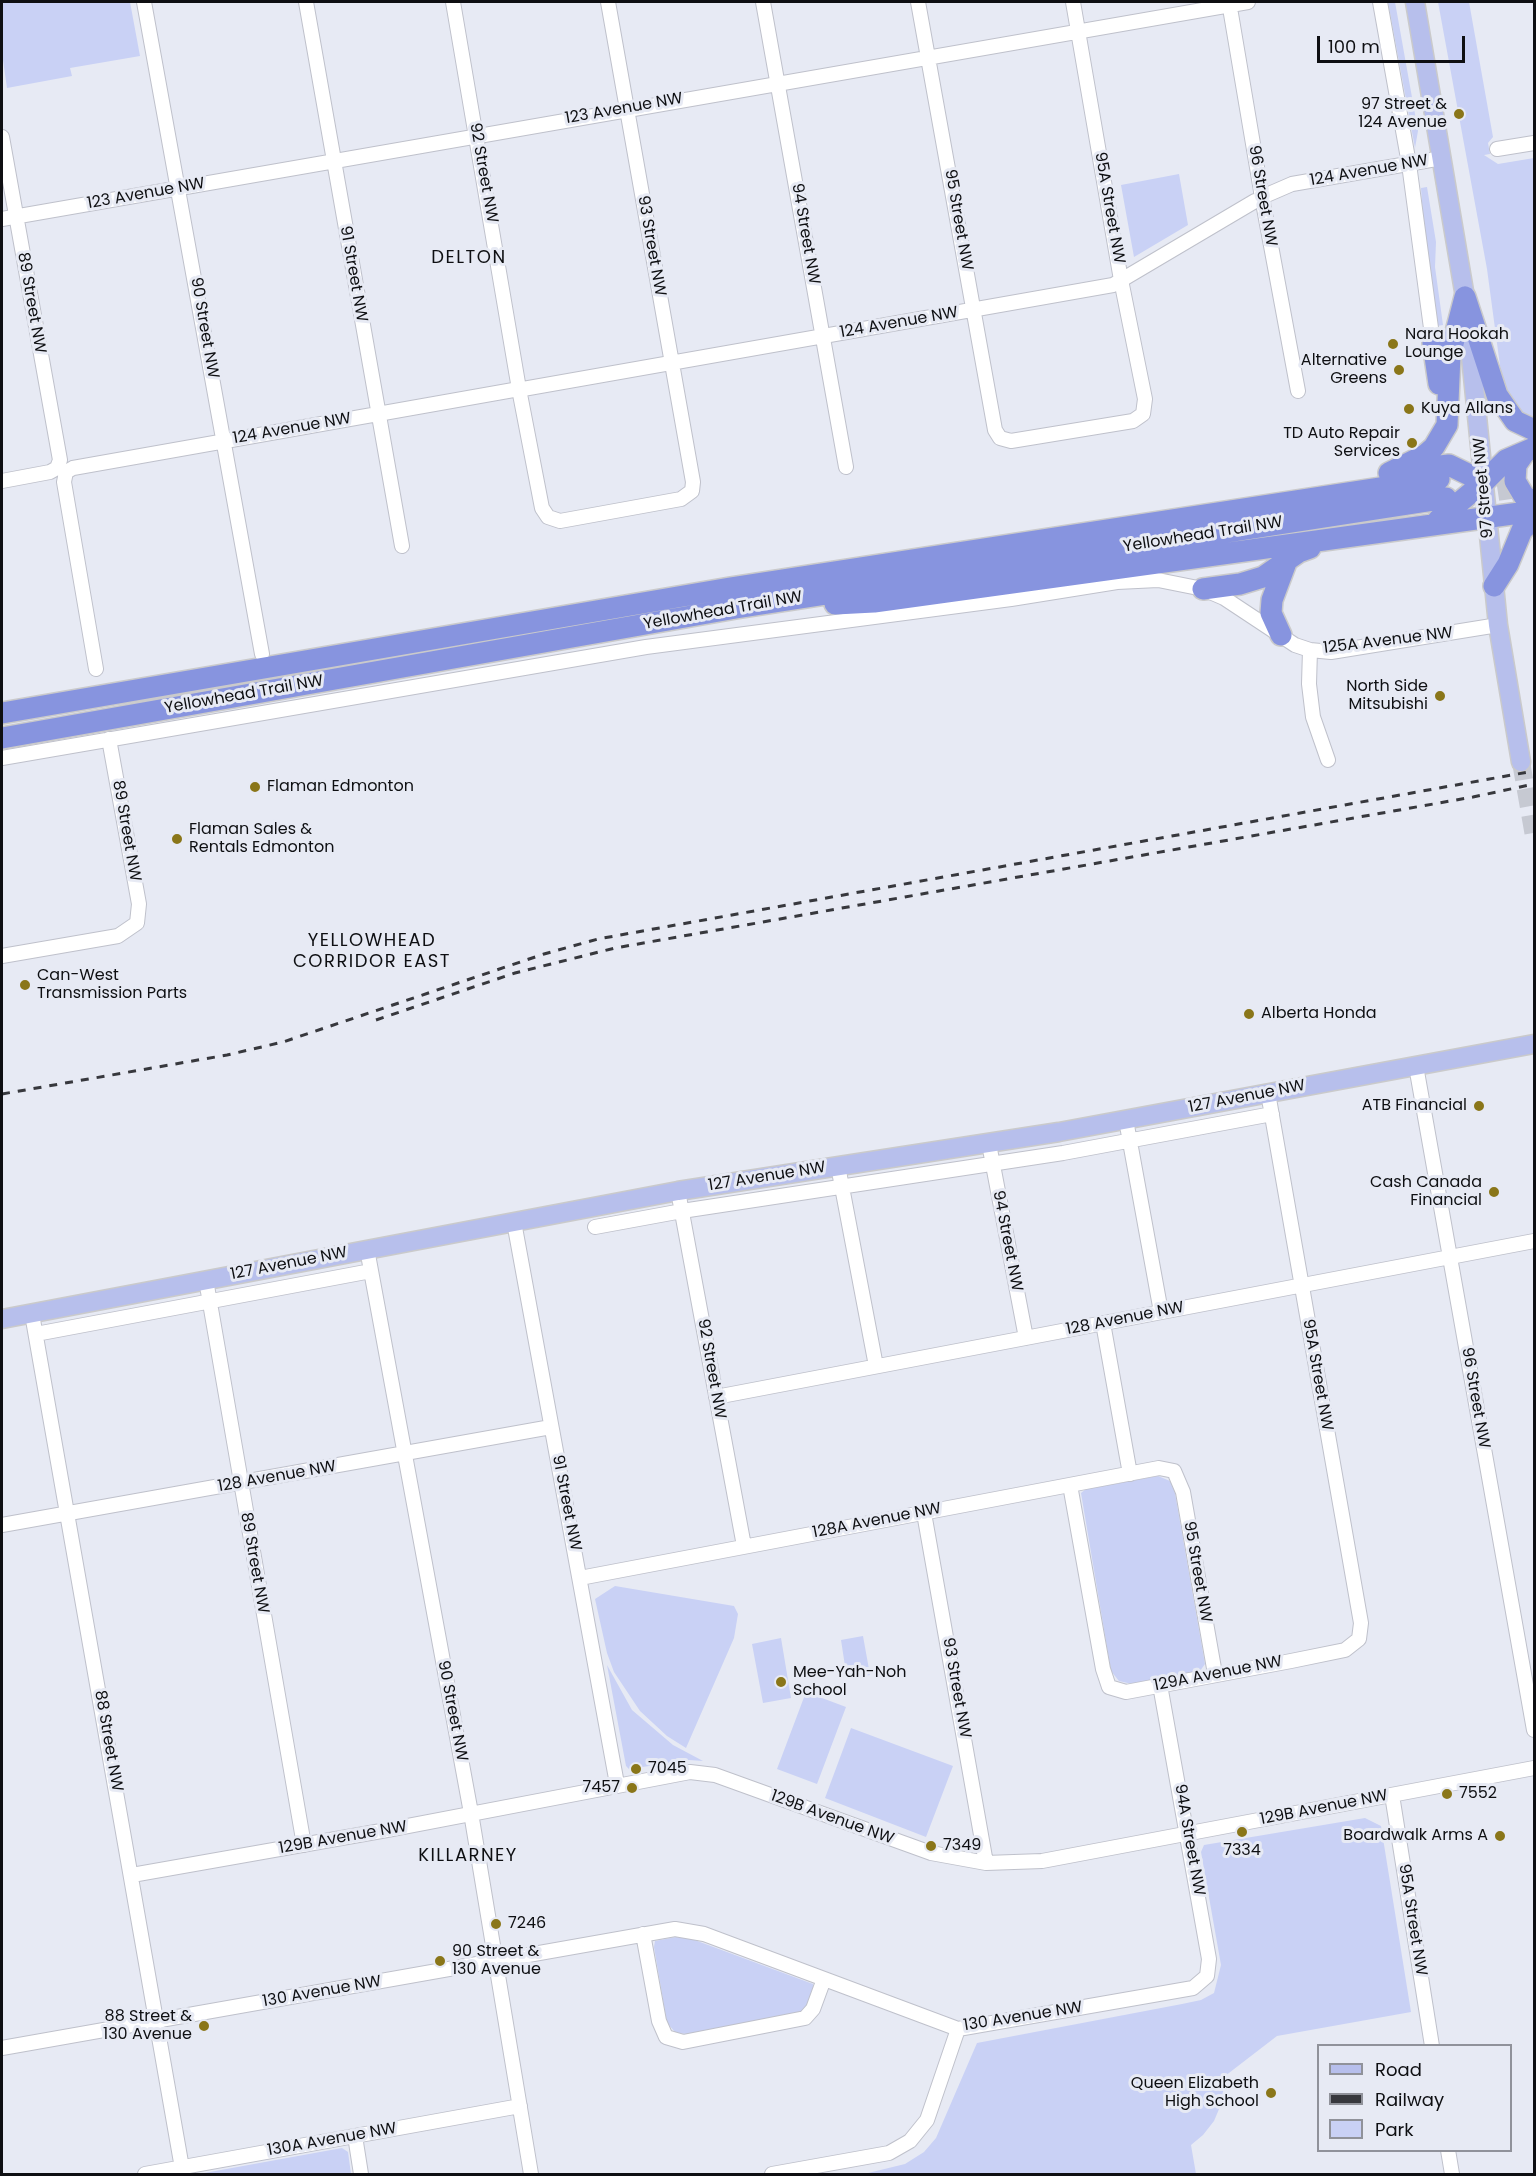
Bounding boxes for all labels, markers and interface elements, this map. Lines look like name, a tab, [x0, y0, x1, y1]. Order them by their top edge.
scale bar	[1320, 24, 1468, 62]
text: 100 m	[1328, 34, 1380, 59]
street label: 123 Avenue NW	[564, 89, 684, 129]
place label: 97 Street & 124 Avenue	[1358, 95, 1447, 133]
marker: 97 Street & 124 Avenue	[1452, 107, 1466, 121]
street label: 92 Street NW	[465, 121, 501, 225]
street label: 96 Street NW	[1244, 144, 1280, 248]
street label: 95A Street NW	[1090, 151, 1128, 265]
street label: 124 Avenue NW	[1308, 151, 1430, 191]
street label: 95 Street NW	[940, 168, 976, 272]
street label: 123 Avenue NW	[86, 174, 206, 214]
street label: 94 Street NW	[787, 182, 823, 286]
street label: 93 Street NW	[633, 194, 669, 298]
street label: 91 Street NW	[335, 224, 371, 324]
district label: DELTON	[431, 247, 507, 269]
street label: 89 Street NW	[13, 251, 49, 355]
street label: 90 Street NW	[186, 276, 222, 380]
street label: 124 Avenue NW	[838, 303, 960, 343]
place label: Nara Hookah Lounge	[1405, 325, 1509, 363]
marker: Nara Hookah Lounge	[1386, 337, 1400, 351]
place label: Alternative Greens	[1301, 351, 1387, 389]
marker: Alternative Greens	[1392, 363, 1406, 377]
place label: Kuya Allans	[1421, 399, 1513, 419]
marker: Kuya Allans	[1402, 402, 1416, 416]
street label: 124 Avenue NW	[231, 409, 353, 449]
place label: TD Auto Repair Services	[1283, 424, 1400, 462]
marker: TD Auto Repair Services	[1405, 436, 1419, 450]
street label: 97 Street NW	[1470, 437, 1498, 539]
street label: Yellowhead Trail NW	[1122, 513, 1284, 557]
street label: Yellowhead Trail NW	[642, 588, 804, 634]
street label: 125A Avenue NW	[1322, 624, 1454, 658]
street label: Yellowhead Trail NW	[163, 672, 325, 718]
place label: North Side Mitsubishi	[1346, 677, 1428, 715]
marker: North Side Mitsubishi	[1433, 689, 1447, 703]
place label: Flaman Edmonton	[267, 777, 414, 797]
street label: 89 Street NW	[108, 779, 144, 883]
marker: Flaman Edmonton	[248, 780, 262, 794]
place label: Flaman Sales & Rentals Edmonton	[189, 820, 334, 858]
marker: Flaman Sales & Rentals Edmonton	[170, 832, 184, 846]
district label: YELLOWHEAD CORRIDOR EAST	[293, 930, 451, 972]
place label: Can-West Transmission Parts	[37, 966, 187, 1004]
marker: Can-West Transmission Parts	[18, 978, 32, 992]
place label: Alberta Honda	[1261, 1004, 1377, 1024]
marker: Alberta Honda	[1242, 1007, 1256, 1021]
street label: 127 Avenue NW	[1187, 1076, 1307, 1118]
place label: ATB Financial	[1362, 1096, 1467, 1116]
marker: ATB Financial	[1472, 1099, 1486, 1113]
street label: 127 Avenue NW	[707, 1158, 827, 1196]
place label: Cash Canada Financial	[1370, 1173, 1482, 1211]
marker: Cash Canada Financial	[1487, 1185, 1501, 1199]
street label: 94 Street NW	[988, 1189, 1026, 1293]
street label: 127 Avenue NW	[229, 1243, 349, 1285]
street label: 128 Avenue NW	[1064, 1298, 1186, 1340]
street label: 92 Street NW	[693, 1317, 729, 1421]
street label: 95A Street NW	[1298, 1318, 1336, 1432]
street label: 96 Street NW	[1457, 1346, 1493, 1450]
street label: 91 Street NW	[547, 1453, 585, 1553]
street label: 128 Avenue NW	[216, 1457, 338, 1497]
street label: 128A Avenue NW	[811, 1499, 943, 1543]
street label: 89 Street NW	[236, 1511, 272, 1615]
street label: 95 Street NW	[1179, 1520, 1215, 1624]
street label: 93 Street NW	[938, 1636, 974, 1740]
street label: 129A Avenue NW	[1152, 1652, 1284, 1696]
street label: 90 Street NW	[433, 1659, 471, 1763]
place label: Mee-Yah-Noh School	[793, 1663, 906, 1701]
marker: Mee-Yah-Noh School	[774, 1675, 788, 1689]
street label: 88 Street NW	[90, 1689, 126, 1793]
place label: 7045	[648, 1759, 687, 1779]
marker: 7045	[629, 1762, 643, 1776]
place label: 7457	[582, 1778, 620, 1798]
marker: 7457	[625, 1781, 639, 1795]
street label: 94A Street NW	[1170, 1783, 1208, 1897]
place label: 7552	[1459, 1784, 1497, 1804]
street label: 129B Avenue NW	[1259, 1786, 1389, 1830]
street label: 129B Avenue NW	[768, 1787, 896, 1849]
marker: 7552	[1440, 1787, 1454, 1801]
street label: 129B Avenue NW	[277, 1817, 409, 1859]
marker: 7334	[1235, 1825, 1249, 1839]
place label: Boardwalk Arms A	[1343, 1826, 1488, 1846]
marker: Boardwalk Arms A	[1493, 1829, 1507, 1843]
place label: 7349	[943, 1836, 981, 1856]
marker: 7349	[924, 1839, 938, 1853]
place label: 7334	[1223, 1841, 1261, 1861]
district label: KILLARNEY	[418, 1845, 518, 1867]
street label: 95A Street NW	[1394, 1863, 1430, 1977]
place label: 7246	[508, 1914, 546, 1934]
marker: 7246	[489, 1917, 503, 1931]
place label: 90 Street & 130 Avenue	[452, 1942, 541, 1980]
marker: 90 Street & 130 Avenue	[433, 1954, 447, 1968]
street label: 130 Avenue NW	[261, 1972, 383, 2012]
street label: 130 Avenue NW	[962, 1998, 1084, 2036]
place label: 88 Street & 130 Avenue	[103, 2007, 192, 2045]
marker: 88 Street & 130 Avenue	[197, 2019, 211, 2033]
legend	[1317, 2044, 1512, 2152]
text: Road	[1375, 2057, 1422, 2082]
place label: Queen Elizabeth High School	[1131, 2074, 1259, 2112]
marker: Queen Elizabeth High School	[1264, 2086, 1278, 2100]
text: Railway	[1375, 2087, 1444, 2112]
text: Park	[1375, 2117, 1414, 2142]
street label: 130A Avenue NW	[266, 2119, 398, 2161]

